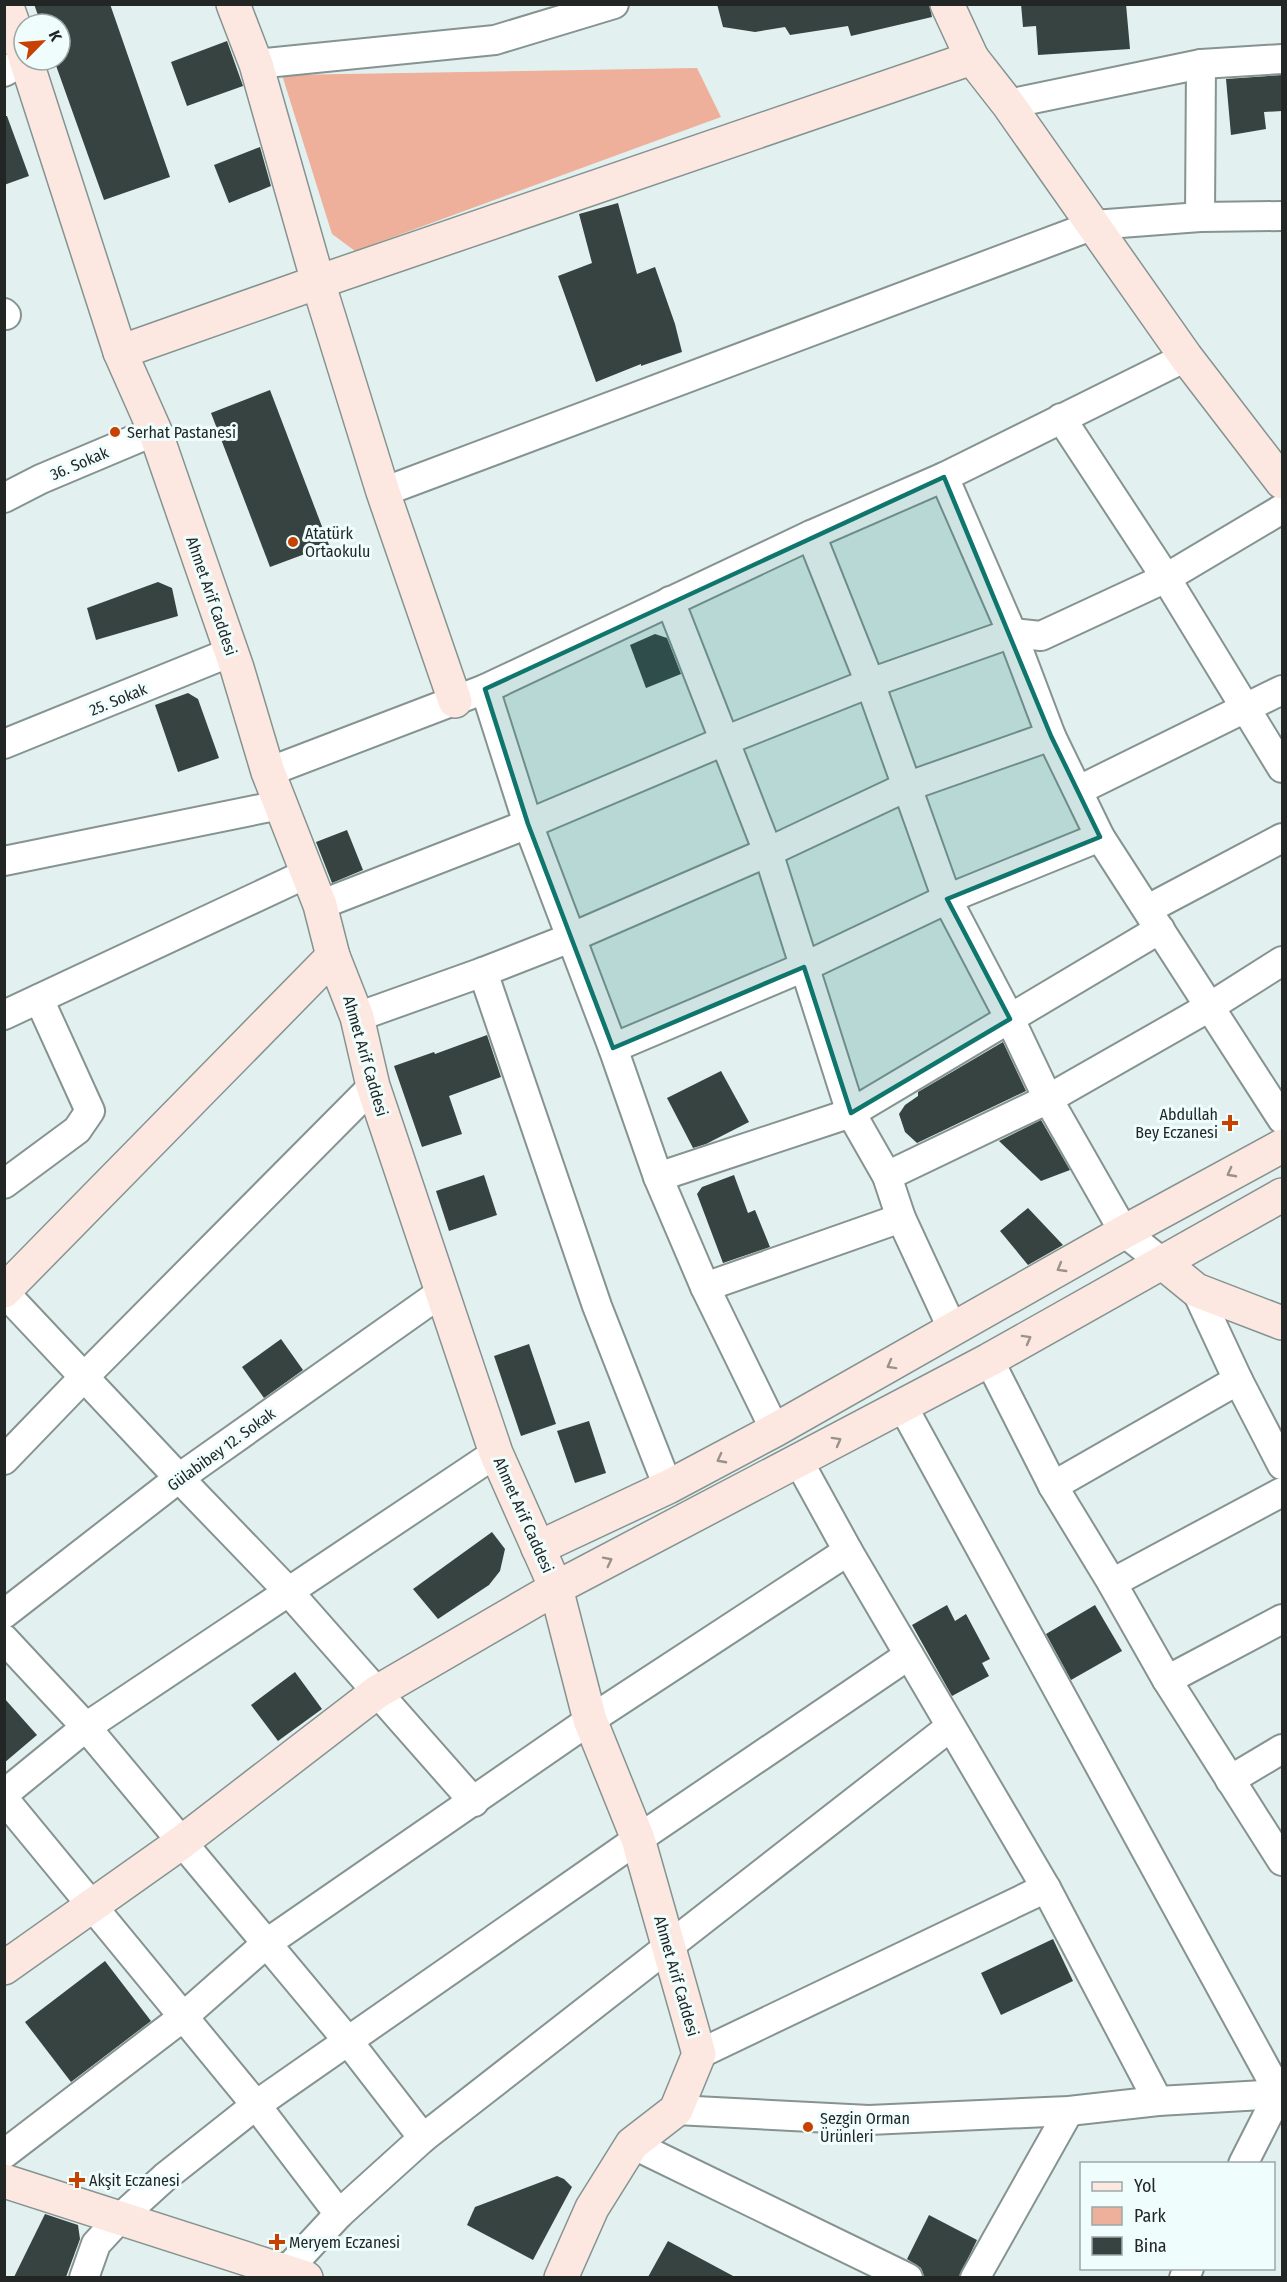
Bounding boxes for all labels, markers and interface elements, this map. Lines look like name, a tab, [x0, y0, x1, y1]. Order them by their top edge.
north arrow	[12, 12, 72, 72]
text: K	[45, 28, 66, 45]
place label: Serhat Pastanesi	[127, 423, 236, 442]
marker: Serhat Pastanesi	[108, 425, 122, 439]
street label: 36. Sokak	[47, 443, 112, 484]
place label: Atatürk Ortaokulu	[305, 524, 370, 561]
street label: Ahmet Arif Caddesi	[182, 534, 241, 658]
marker: Atatürk Ortaokulu	[286, 535, 300, 549]
street label: 25. Sokak	[87, 679, 150, 720]
street label: Ahmet Arif Caddesi	[339, 994, 392, 1119]
place label: Abdullah Bey Eczanesi	[1135, 1105, 1218, 1142]
marker: Abdullah Bey Eczanesi	[1223, 1116, 1237, 1130]
one-way arrow	[1227, 1166, 1237, 1177]
one-way arrow	[1056, 1261, 1067, 1272]
one-way arrow	[1021, 1335, 1031, 1346]
one-way arrow	[887, 1358, 897, 1369]
street label: Gülabibey 12. Sokak	[164, 1404, 279, 1495]
one-way arrow	[830, 1437, 841, 1448]
one-way arrow	[716, 1452, 727, 1463]
street label: Ahmet Arif Caddesi	[490, 1454, 558, 1576]
one-way arrow	[602, 1557, 612, 1568]
street label: Ahmet Arif Caddesi	[650, 1914, 703, 2039]
place label: Sezgin Orman Ürünleri	[820, 2109, 910, 2146]
marker: Sezgin Orman Ürünleri	[801, 2120, 815, 2134]
legend	[1080, 2162, 1275, 2270]
place label: Akşit Eczanesi	[89, 2171, 180, 2190]
marker: Akşit Eczanesi	[70, 2173, 84, 2187]
text: Yol	[1134, 2175, 1156, 2197]
text: Park	[1134, 2205, 1167, 2227]
place label: Meryem Eczanesi	[289, 2233, 400, 2252]
marker: Meryem Eczanesi	[270, 2235, 284, 2249]
text: Bina	[1134, 2235, 1167, 2257]

